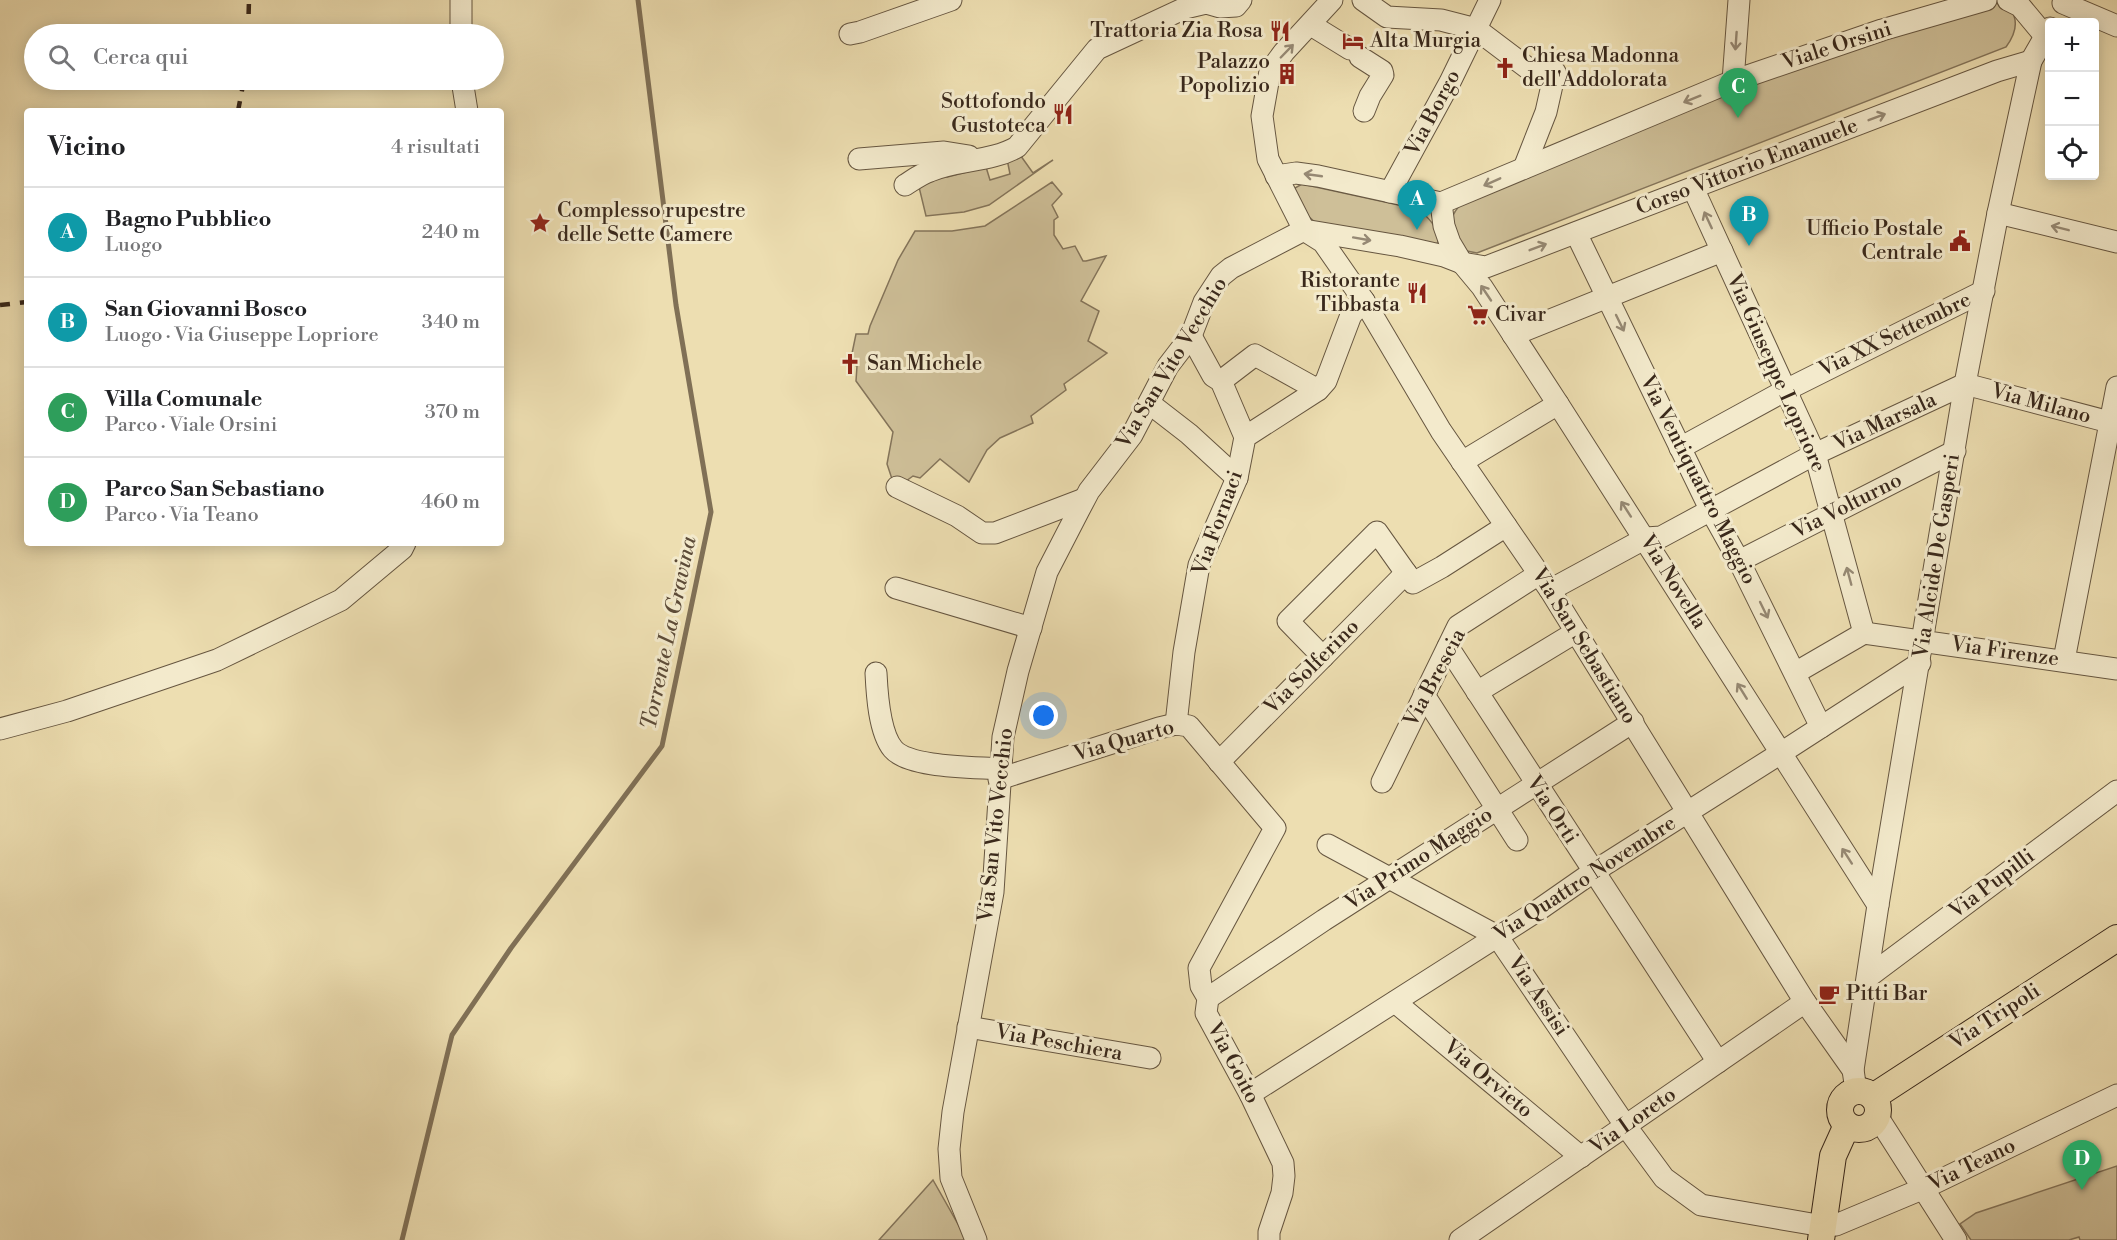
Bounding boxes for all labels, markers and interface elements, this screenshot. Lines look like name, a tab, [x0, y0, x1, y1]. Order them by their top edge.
street label: Viale Orsini	[1778, 16, 1895, 76]
place label: Trattoria Zia Rosa	[1090, 18, 1263, 44]
map controls	[2045, 18, 2099, 180]
button: +	[2045, 18, 2099, 72]
restaurant icon: Trattoria Zia Rosa	[1268, 19, 1292, 43]
search box	[24, 24, 504, 90]
place label: Alta Murgia	[1369, 28, 1482, 54]
hotel icon: Alta Murgia	[1341, 29, 1365, 53]
one-way arrow	[1730, 30, 1741, 50]
icon: search	[45, 41, 78, 74]
one-way arrow	[1279, 43, 1294, 58]
place label: Chiesa Madonna dell'Addolorata	[1522, 43, 1680, 93]
text: Cerca qui	[93, 44, 189, 71]
place label: Palazzo Popolizio	[1179, 49, 1270, 99]
church icon: Chiesa Madonna dell'Addolorata	[1493, 56, 1517, 80]
building icon: Palazzo Popolizio	[1275, 62, 1299, 86]
street label: Via Borgo	[1399, 65, 1467, 161]
pin: C	[1718, 68, 1758, 118]
button: −	[2045, 72, 2099, 126]
place label: Sottofondo Gustoteca	[941, 89, 1046, 139]
one-way arrow	[1683, 94, 1701, 105]
restaurant icon: Sottofondo Gustoteca	[1051, 102, 1075, 126]
one-way arrow	[1867, 111, 1885, 122]
street label: Corso Vittorio Emanuele	[1632, 113, 1862, 221]
button: locate	[2045, 126, 2099, 180]
text: Vicino	[48, 131, 126, 163]
text: 4 risultati	[391, 135, 480, 160]
one-way arrow	[1304, 170, 1323, 181]
one-way arrow	[1484, 176, 1502, 188]
pin: A	[1398, 180, 1436, 230]
pin: B	[1730, 196, 1768, 246]
place label: Complesso rupestre delle Sette Camere	[557, 198, 746, 248]
text: Bagno Pubblico	[105, 206, 271, 233]
place icon: Complesso rupestre delle Sette Camere	[528, 211, 552, 235]
one-way arrow	[1702, 212, 1713, 230]
place label: Ufficio Postale Centrale	[1806, 216, 1943, 266]
text: A	[60, 220, 75, 245]
text: 240 m	[422, 220, 480, 245]
one-way arrow	[2051, 222, 2070, 234]
public building icon: Ufficio Postale Centrale	[1948, 229, 1972, 253]
text: Luogo	[105, 233, 162, 258]
one-way arrow	[1352, 234, 1371, 245]
one-way arrow	[1528, 241, 1547, 252]
place label: Ristorante Tibbasta	[1300, 268, 1400, 318]
street label: Via Giuseppe Lopriore	[1720, 269, 1832, 476]
street label: Via San Vito Vecchio	[1110, 273, 1233, 454]
restaurant icon: Ristorante Tibbasta	[1405, 281, 1429, 305]
one-way arrow	[1480, 285, 1492, 302]
street label: Via XX Settembre	[1814, 287, 1975, 384]
text: San Giovanni Bosco	[105, 296, 307, 323]
place label: Civar	[1495, 302, 1546, 328]
supermarket icon: Civar	[1466, 303, 1490, 327]
text: B	[60, 310, 75, 335]
text: 340 m	[422, 310, 480, 335]
one-way arrow	[1614, 314, 1626, 332]
text: Luogo · Via Giuseppe Lopriore	[105, 323, 378, 348]
place label: San Michele	[867, 351, 982, 377]
church icon: San Michele	[838, 352, 862, 376]
street label: Via Ventiquattro Maggio	[1633, 370, 1762, 589]
street label: Via Milano	[1987, 378, 2094, 430]
text: Villa Comunale	[105, 386, 262, 413]
street label: Via Marsala	[1828, 387, 1941, 458]
text: C	[60, 400, 75, 425]
text: 370 m	[425, 400, 480, 425]
text: Parco · Viale Orsini	[105, 413, 277, 438]
street label: Via Alcide De Gasperi	[1908, 452, 1966, 661]
street label: Via Fornaci	[1187, 467, 1249, 580]
street label: Via Volturno	[1787, 467, 1906, 545]
text: Parco San Sebastiano	[105, 476, 325, 503]
text: D	[60, 490, 75, 515]
text: 460 m	[421, 490, 480, 515]
one-way arrow	[1620, 501, 1632, 518]
text: Parco · Via Teano	[105, 503, 259, 528]
street label: Via Novella	[1633, 529, 1712, 634]
water label: Torrente La Gravina	[635, 533, 703, 732]
street label: Via San Sebastiano	[1525, 562, 1642, 729]
one-way arrow	[1843, 567, 1854, 586]
one-way arrow	[1758, 601, 1770, 619]
street label: Via Solferino	[1258, 614, 1365, 721]
street label: Via Brescia	[1398, 624, 1472, 732]
street label: Via Firenze	[1948, 631, 2061, 672]
one-way arrow	[1736, 683, 1749, 700]
your location	[1029, 701, 1058, 730]
street label: Via Quarto	[1070, 714, 1177, 768]
street label: Via San Vito Vecchio	[973, 727, 1019, 924]
street label: Via Orti	[1520, 770, 1584, 849]
street label: Via Primo Maggio	[1340, 802, 1498, 917]
street label: Via Quattro Novembre	[1488, 810, 1681, 948]
street label: Via Pupilli	[1943, 843, 2040, 925]
one-way arrow	[1841, 848, 1853, 865]
street label: Via Assisi	[1501, 950, 1574, 1041]
street label: Via Tripoli	[1944, 978, 2045, 1057]
place label: Pitti Bar	[1846, 981, 1928, 1007]
cafe icon: Pitti Bar	[1817, 982, 1841, 1006]
street label: Via Goito	[1200, 1017, 1265, 1108]
street label: Via Peschiera	[992, 1019, 1125, 1067]
street label: Via Orvieto	[1437, 1033, 1538, 1124]
street label: Via Loreto	[1584, 1082, 1681, 1161]
street label: Via Teano	[1923, 1133, 2020, 1198]
pin: D	[2062, 1140, 2102, 1190]

